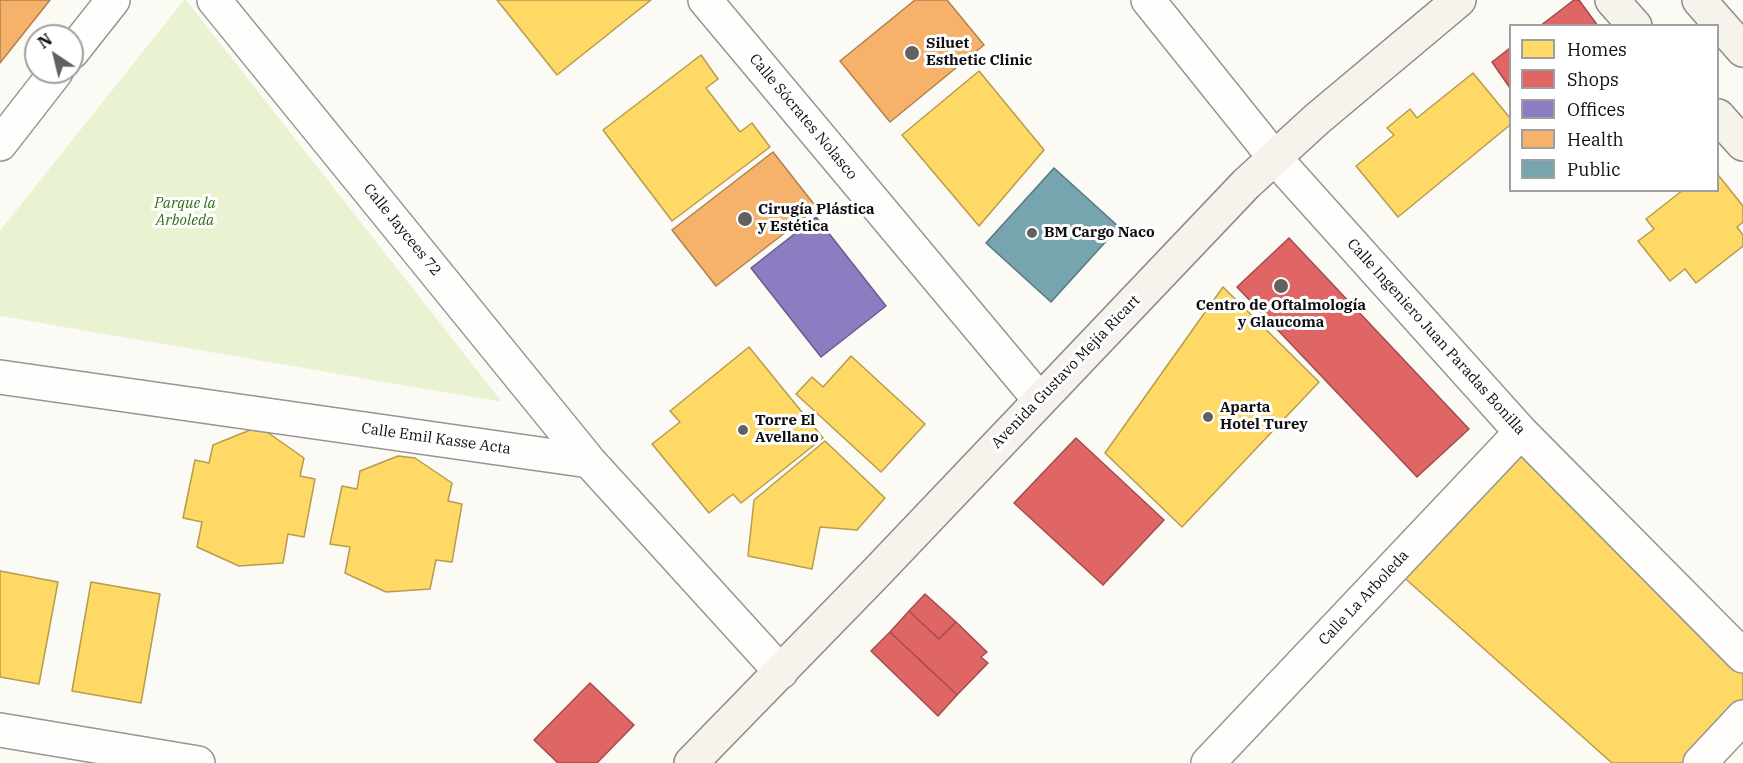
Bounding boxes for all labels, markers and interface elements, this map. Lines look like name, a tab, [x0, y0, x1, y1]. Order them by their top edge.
north arrow	[24, 24, 84, 84]
legend	[1509, 24, 1719, 192]
text: N	[34, 29, 56, 53]
place label: Siluet Esthetic Clinic	[926, 35, 1032, 70]
text: Homes	[1567, 38, 1627, 61]
marker: Siluet Esthetic Clinic	[903, 44, 921, 62]
street label: Calle Sócrates Nolasco	[745, 51, 861, 183]
text: Shops	[1567, 68, 1619, 91]
text: Offices	[1567, 98, 1625, 121]
text: Health	[1567, 128, 1624, 151]
text: Public	[1567, 158, 1621, 181]
street label: Calle Jaycees 72	[359, 180, 445, 280]
park label: Parque la Arboleda	[154, 195, 216, 230]
place label: Cirugía Plástica y Estética	[758, 201, 875, 236]
marker: Cirugía Plástica y Estética	[736, 210, 754, 228]
place label: BM Cargo Naco	[1044, 224, 1155, 242]
marker: BM Cargo Naco	[1025, 226, 1039, 240]
street label: Calle Ingeniero Juan Paradas Bonilla	[1343, 235, 1529, 439]
marker: Centro de Oftalmología y Glaucoma	[1272, 277, 1290, 295]
street label: Avenida Gustavo Mejía Ricart	[988, 292, 1144, 452]
place label: Centro de Oftalmología y Glaucoma	[1196, 297, 1366, 332]
place label: Aparta Hotel Turey	[1220, 399, 1308, 434]
marker: Aparta Hotel Turey	[1201, 410, 1215, 424]
place label: Torre El Avellano	[755, 412, 819, 447]
street label: Calle Emil Kasse Acta	[360, 420, 512, 458]
marker: Torre El Avellano	[736, 423, 750, 437]
street label: Calle La Arboleda	[1315, 547, 1413, 649]

